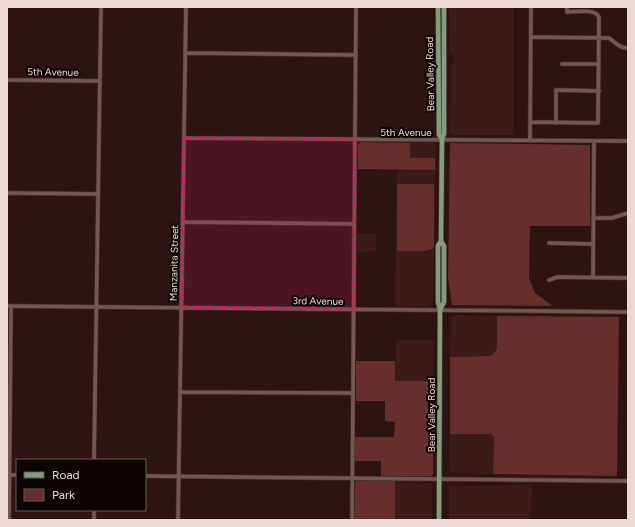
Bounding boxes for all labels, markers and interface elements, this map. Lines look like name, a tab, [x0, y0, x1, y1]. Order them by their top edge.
street label: Bear Valley Road	[423, 36, 437, 111]
street label: 5th Avenue	[27, 65, 79, 79]
street label: 5th Avenue	[380, 126, 432, 139]
street label: Manzanita Street	[167, 224, 181, 301]
street label: 3rd Avenue	[292, 294, 344, 308]
street label: Bear Valley Road	[425, 378, 438, 452]
legend	[16, 459, 146, 511]
text: Road	[52, 468, 80, 482]
text: Park	[52, 488, 75, 502]

